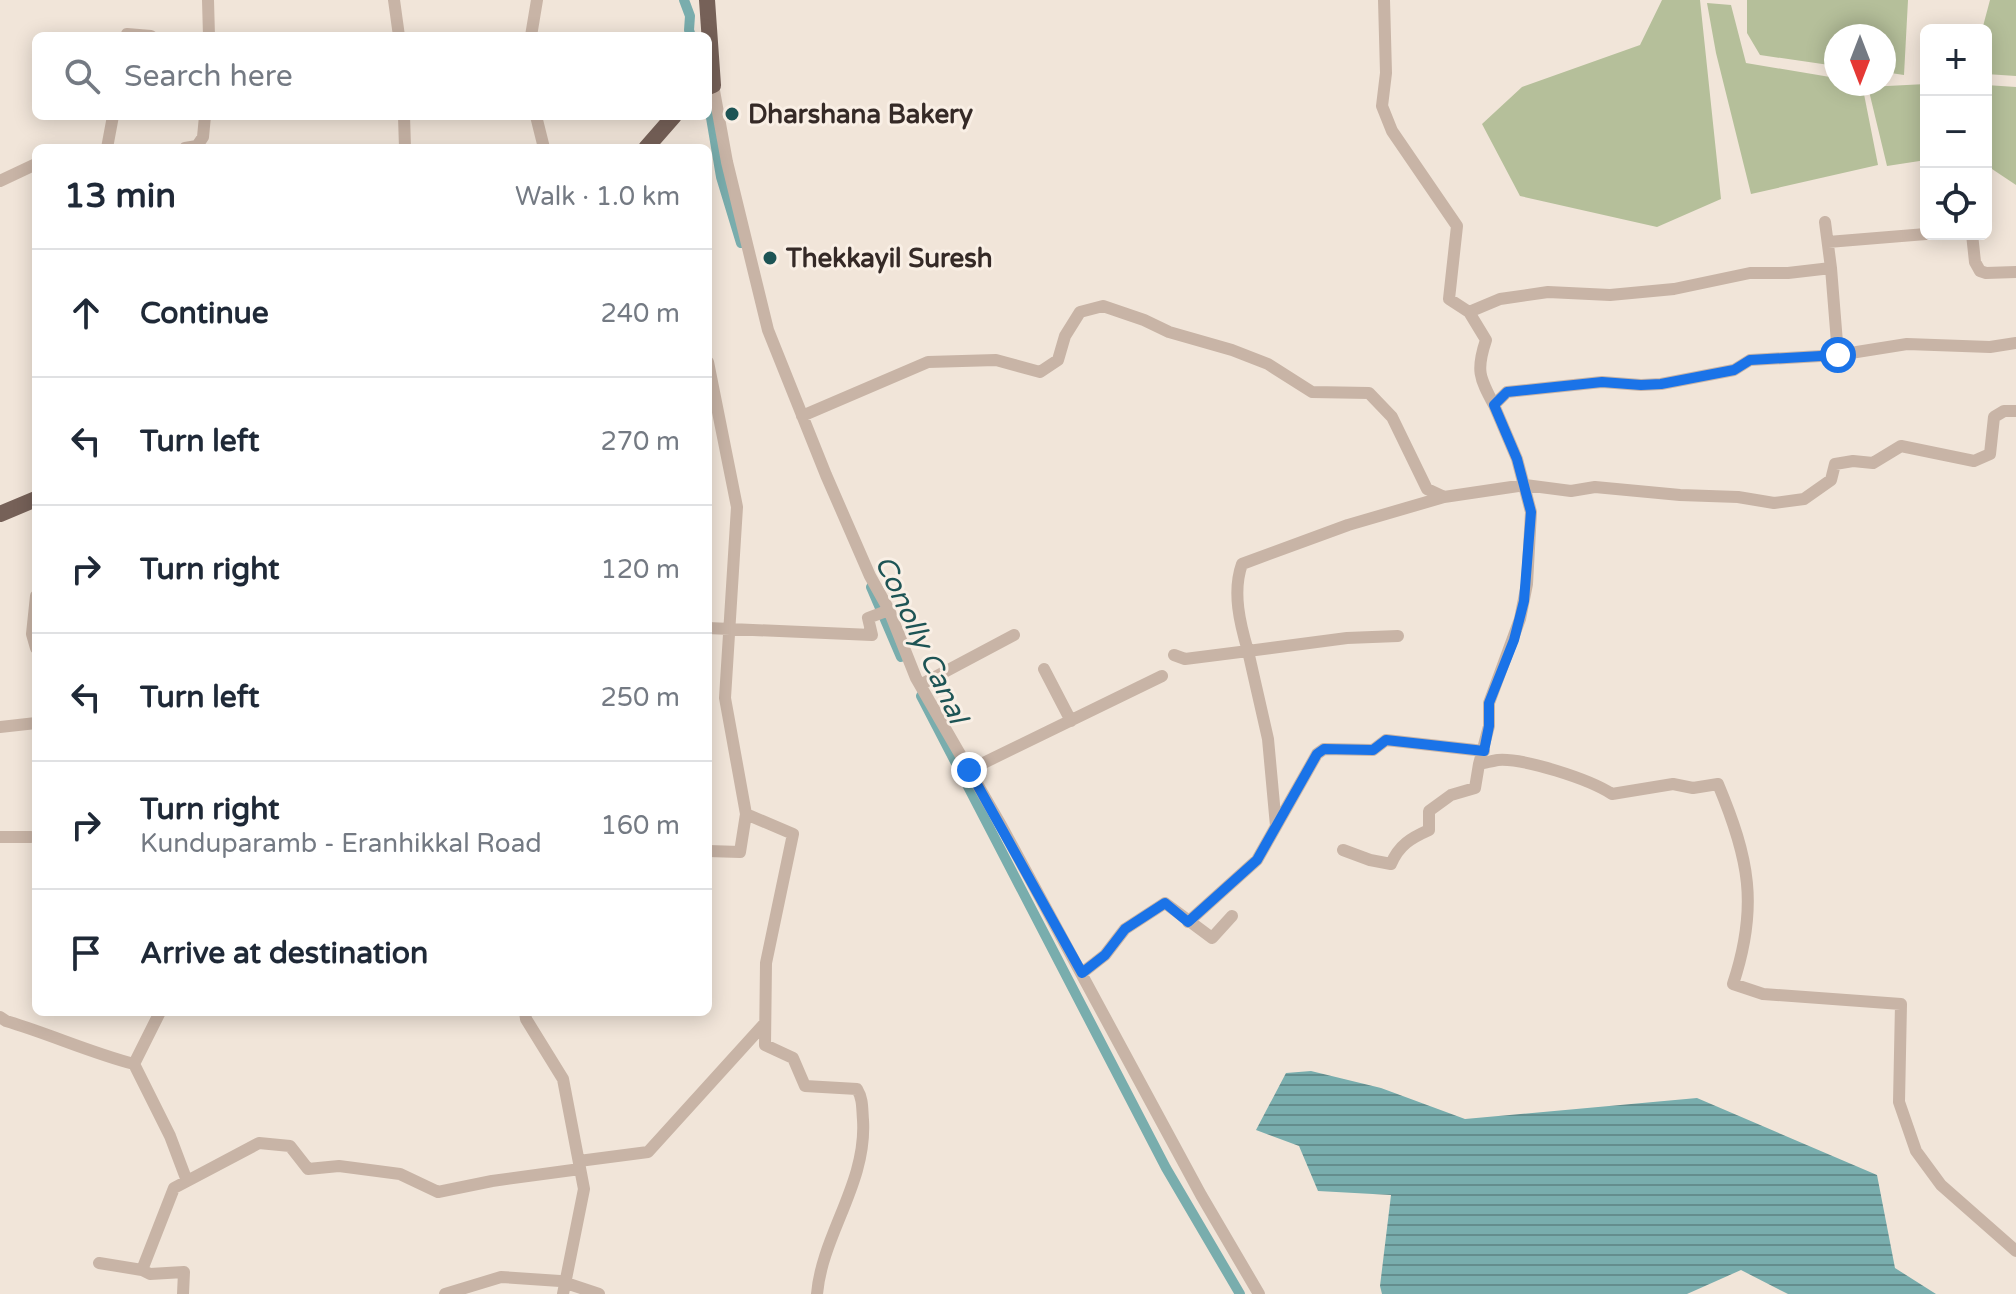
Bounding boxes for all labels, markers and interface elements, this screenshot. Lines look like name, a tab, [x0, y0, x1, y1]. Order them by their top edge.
north arrow	[1824, 24, 1896, 96]
map controls	[1920, 24, 1992, 240]
button: +	[1920, 24, 1992, 96]
search box	[32, 32, 712, 120]
icon: search	[60, 54, 104, 98]
text: Search here	[124, 58, 293, 95]
button: −	[1920, 96, 1992, 168]
place label: Dharshana Bakery	[748, 99, 973, 130]
marker: Dharshana Bakery	[723, 105, 741, 123]
button: locate	[1920, 168, 1992, 240]
text: 13 min	[64, 176, 176, 217]
text: Walk · 1.0 km	[515, 181, 680, 212]
place label: Thekkayil Suresh	[785, 243, 993, 274]
marker: Thekkayil Suresh	[761, 249, 779, 267]
icon: ahead	[64, 291, 108, 335]
text: Continue	[140, 295, 269, 332]
text: 240 m	[600, 298, 680, 329]
route start	[1820, 337, 1856, 373]
icon: left	[64, 419, 108, 463]
text: Turn left	[140, 423, 259, 460]
text: 270 m	[600, 426, 680, 457]
icon: right	[64, 547, 108, 591]
water label: Conolly Canal	[867, 550, 976, 732]
text: Turn right	[140, 551, 280, 588]
text: 120 m	[600, 554, 680, 585]
icon: left	[64, 675, 108, 719]
text: Turn left	[140, 679, 259, 716]
text: 250 m	[600, 682, 680, 713]
route end	[951, 752, 987, 788]
text: Turn right	[140, 791, 280, 828]
icon: right	[64, 803, 108, 847]
text: 160 m	[600, 810, 680, 841]
text: Kunduparamb - Eranhikkal Road	[140, 828, 542, 859]
icon: arrive	[64, 931, 108, 975]
text: Arrive at destination	[140, 935, 428, 972]

